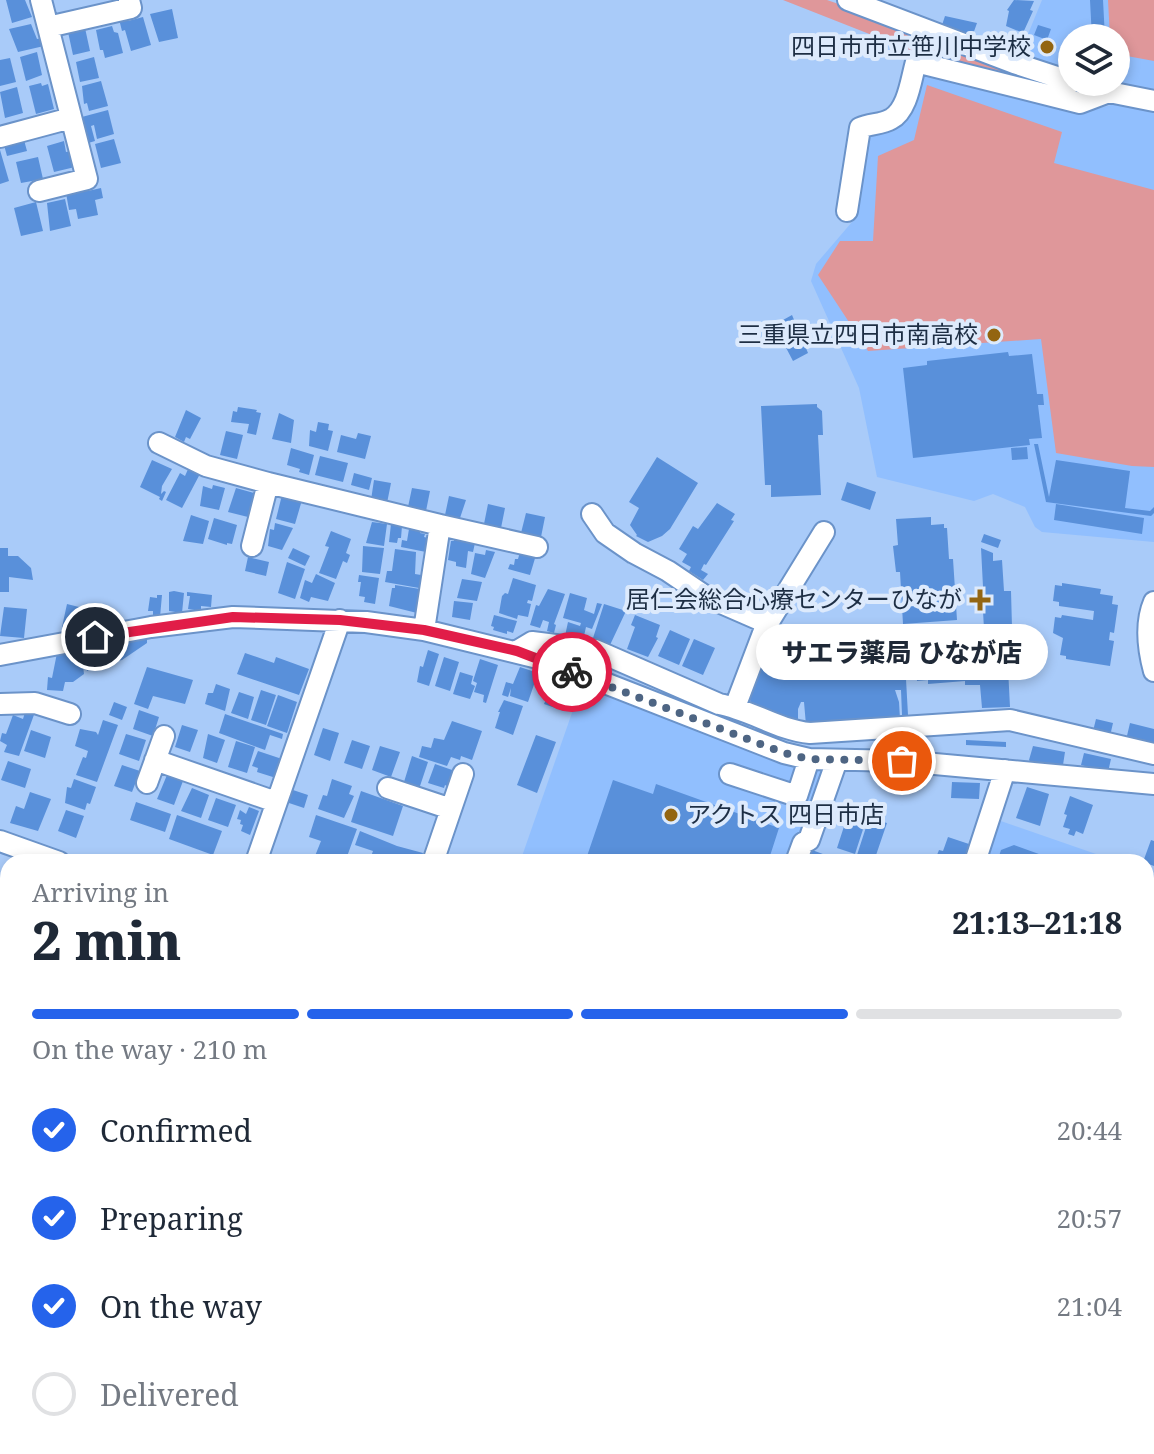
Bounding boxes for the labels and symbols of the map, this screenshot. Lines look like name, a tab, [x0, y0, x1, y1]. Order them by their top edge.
place label: 四日市市立笹川中学校	[791, 29, 1031, 62]
marker: 四日市市立笹川中学校	[1038, 38, 1056, 56]
place label: 三重県立四日市南高校	[738, 317, 978, 350]
marker: 三重県立四日市南高校	[985, 326, 1003, 344]
place label: 居仁会総合心療センターひなが	[626, 582, 962, 615]
marker: 居仁会総合心療センターひなが	[969, 589, 991, 611]
pin	[61, 603, 129, 671]
callout: サエラ薬局 ひなが店	[756, 625, 1048, 681]
courier	[532, 632, 612, 712]
pin	[868, 727, 936, 795]
place label: アクトス 四日市店	[687, 797, 884, 830]
marker: アクトス 四日市店	[662, 806, 680, 824]

